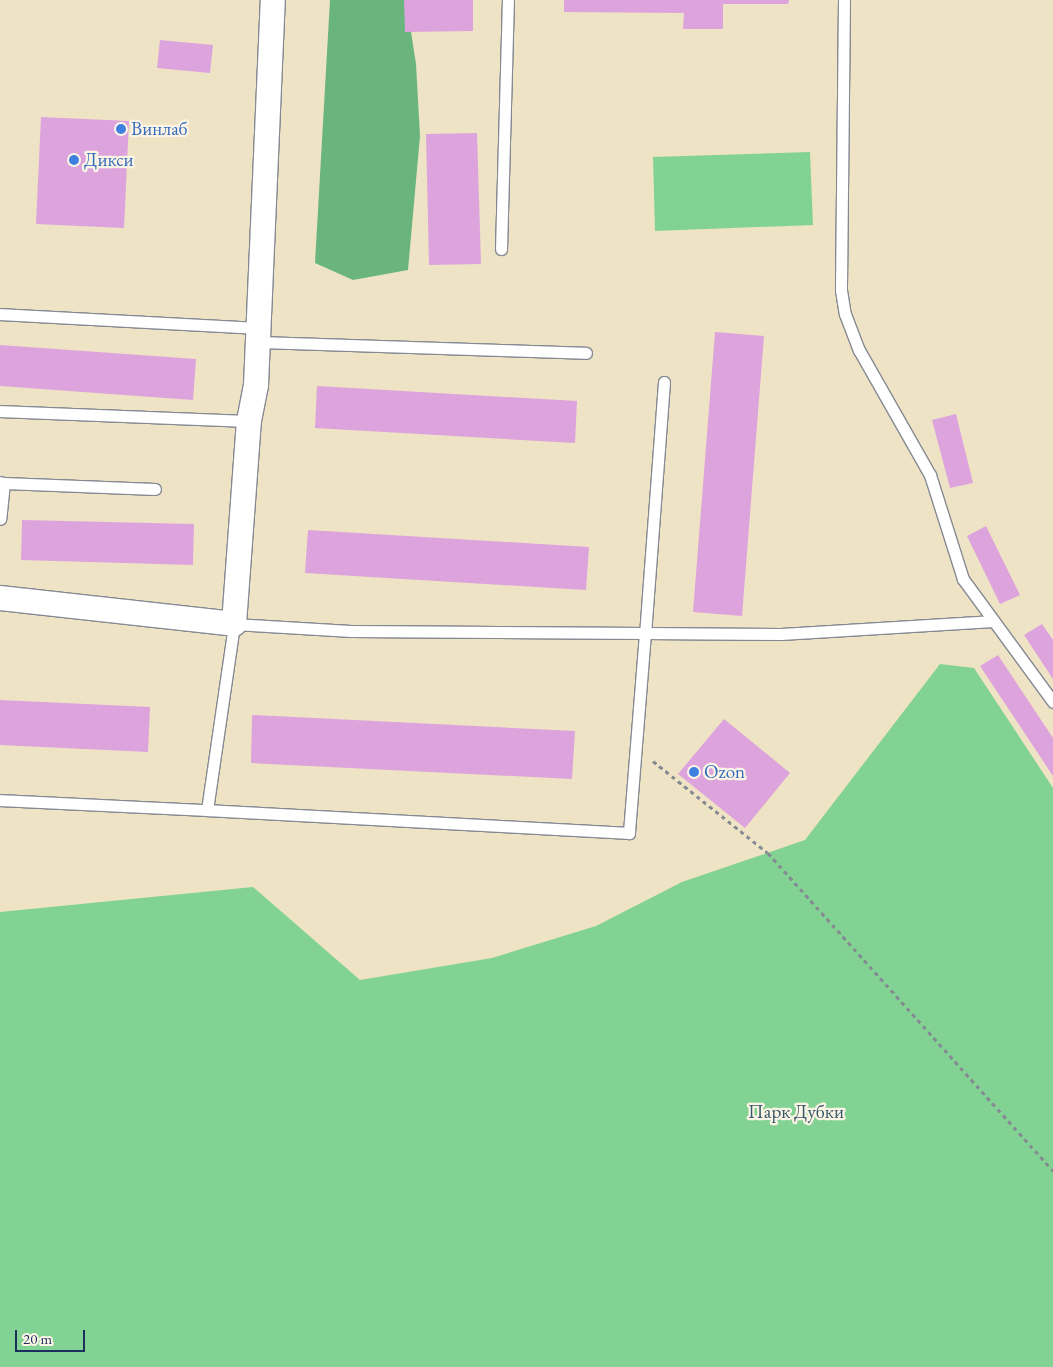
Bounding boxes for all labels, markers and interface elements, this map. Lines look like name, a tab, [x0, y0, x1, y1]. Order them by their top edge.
place label: Винлаб	[131, 118, 188, 140]
marker: Винлаб	[115, 123, 127, 135]
place label: Дикси	[84, 149, 134, 171]
marker: Дикси	[68, 154, 80, 166]
place label: Ozon	[704, 761, 745, 783]
marker: Ozon	[688, 766, 700, 778]
park label: Парк Дубки	[748, 1101, 844, 1123]
scale bar	[18, 1320, 88, 1352]
text: 20 m	[23, 1329, 52, 1348]

